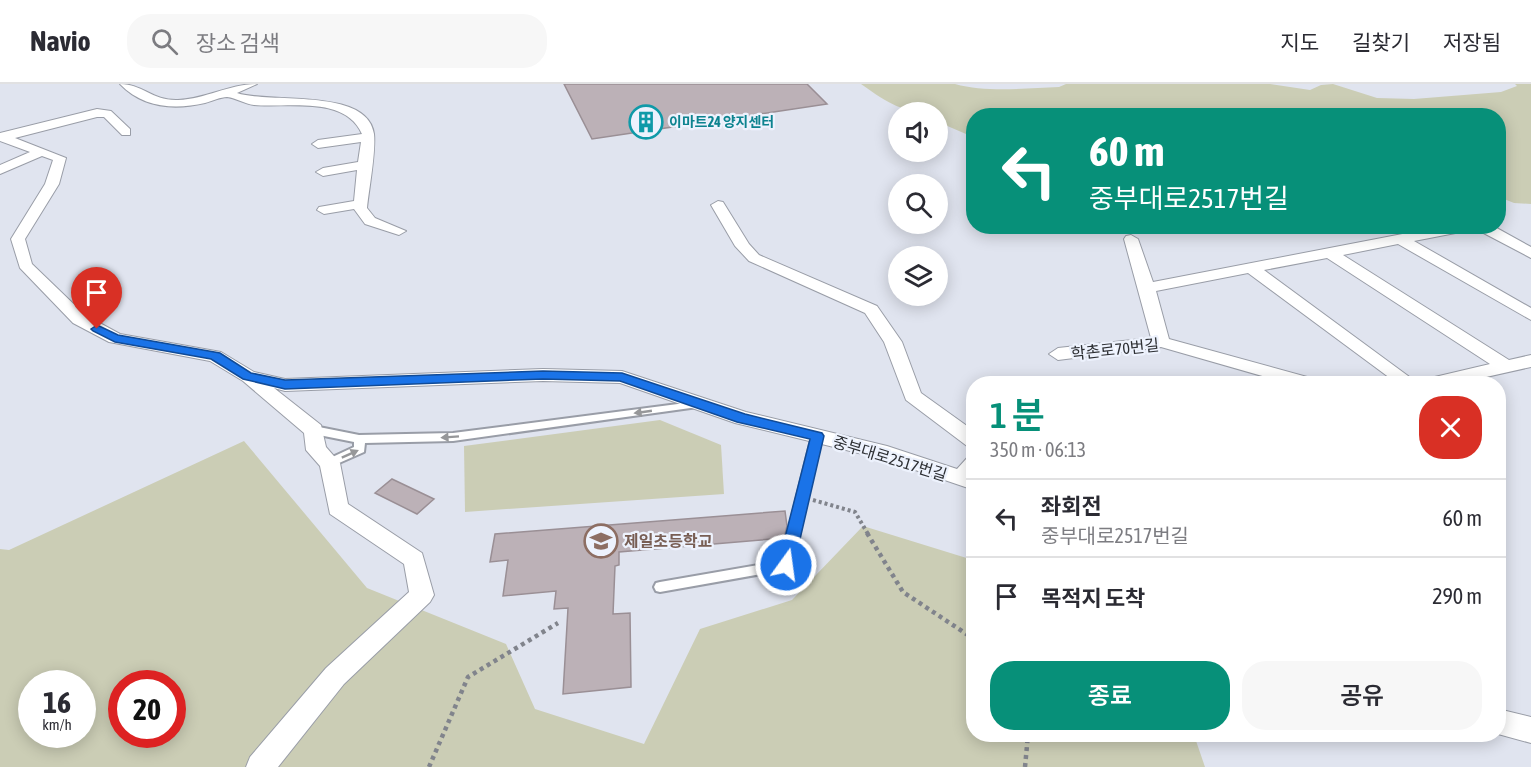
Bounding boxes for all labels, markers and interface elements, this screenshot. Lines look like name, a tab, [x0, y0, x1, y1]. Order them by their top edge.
search box	[127, 14, 547, 68]
text: Navio	[30, 25, 91, 57]
icon: search	[148, 25, 181, 58]
text: 장소 검색	[196, 30, 280, 56]
text: 지도	[1280, 30, 1319, 54]
text: 길찾기	[1352, 30, 1410, 54]
text: 저장됨	[1443, 30, 1501, 54]
map controls	[888, 102, 948, 306]
button: sound	[888, 102, 948, 162]
building icon: 이마트24 양지센터	[628, 104, 664, 140]
place label: 이마트24 양지센터	[669, 114, 774, 130]
text: 60 m	[1089, 127, 1164, 175]
icon: left	[990, 132, 1068, 210]
button: search	[888, 174, 948, 234]
text: 중부대로2517번길	[1089, 183, 1289, 214]
button: layers	[888, 246, 948, 306]
pin	[71, 267, 122, 329]
icon: arrive	[80, 276, 113, 309]
street label: 학촌로70번길	[1070, 335, 1160, 363]
text: 1 분	[990, 394, 1045, 436]
button: close	[1419, 396, 1482, 459]
one-way arrow	[633, 407, 652, 417]
one-way arrow	[440, 432, 459, 442]
street label: 중부대로2517번길	[831, 432, 949, 484]
text: 350 m · 06:13	[990, 438, 1086, 461]
one-way arrow	[341, 449, 359, 458]
text: 좌회전	[1041, 493, 1102, 519]
icon: left	[990, 502, 1023, 535]
text: 60 m	[1442, 505, 1482, 531]
school or university icon: 제일초등학교	[583, 523, 619, 559]
text: 중부대로2517번길	[1041, 524, 1189, 547]
place label: 제일초등학교	[624, 532, 713, 550]
position arrow	[754, 533, 818, 597]
icon: arrive	[990, 580, 1023, 613]
text: 290 m	[1432, 583, 1482, 609]
text: 목적지 도착	[1041, 585, 1145, 611]
button: 종료	[990, 661, 1230, 730]
button: 공유	[1242, 661, 1482, 730]
speed limit sign: 20	[108, 670, 186, 748]
text: 16	[43, 685, 71, 719]
text: km/h	[42, 716, 72, 733]

